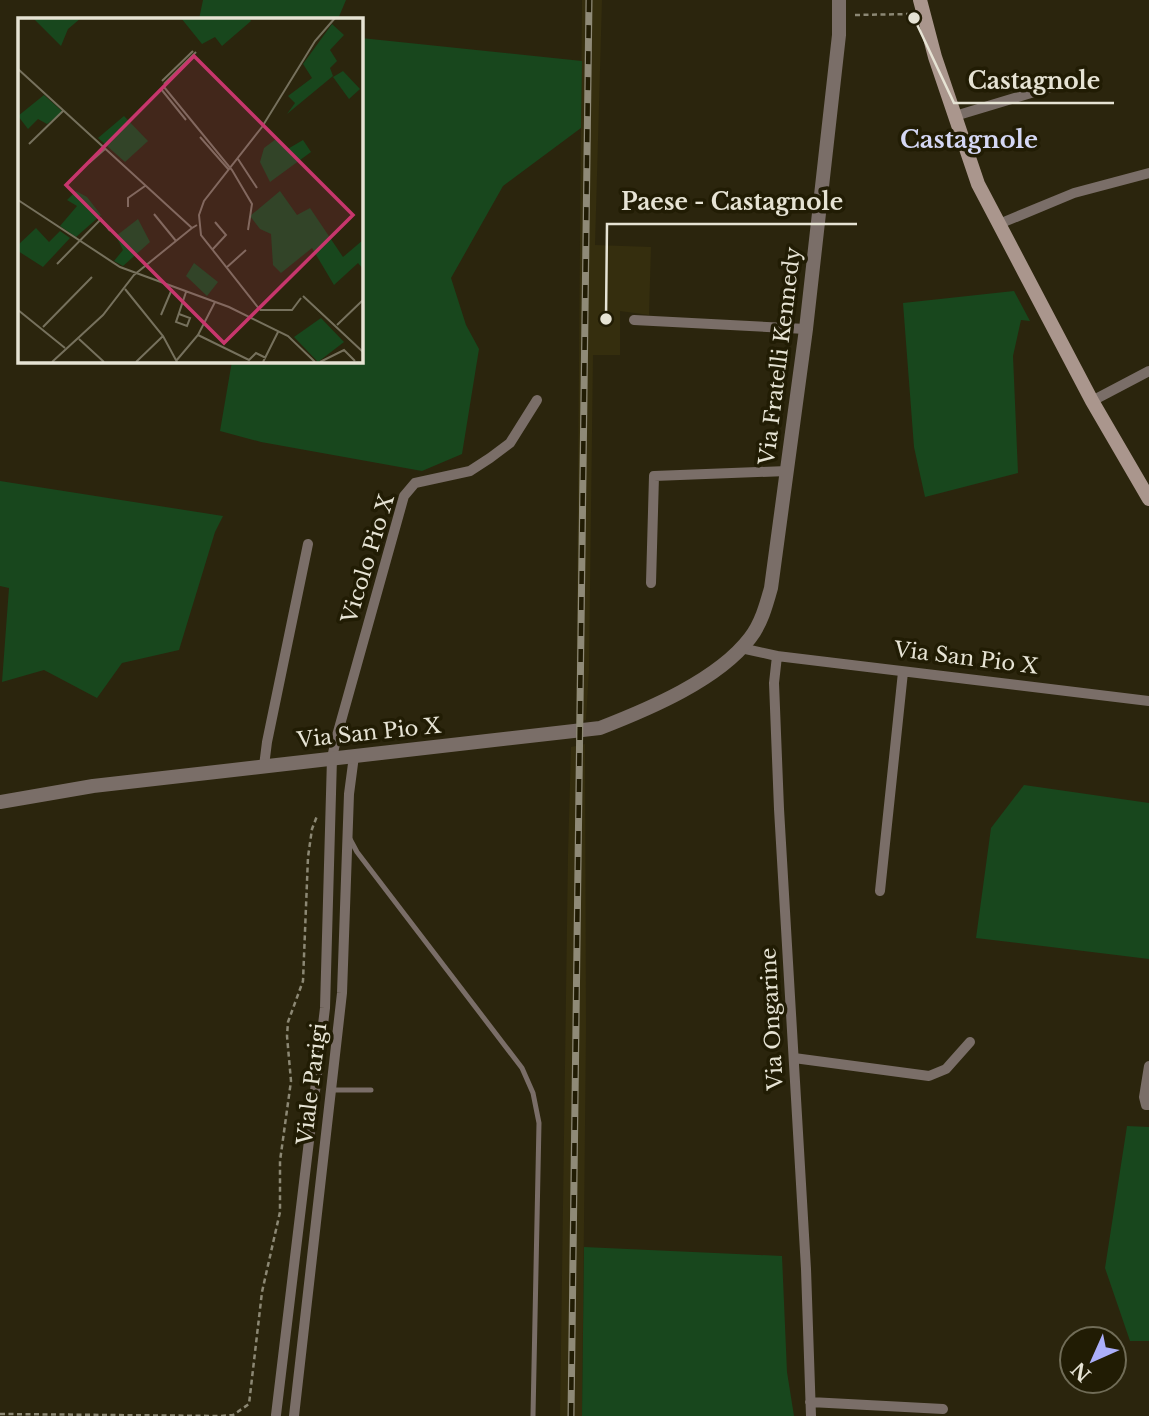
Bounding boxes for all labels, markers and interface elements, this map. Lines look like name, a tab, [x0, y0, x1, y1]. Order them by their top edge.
inset map	[18, 18, 362, 362]
callout: Castagnole	[954, 59, 1114, 103]
text: Castagnole	[968, 67, 1100, 95]
district label: Castagnole	[900, 125, 1038, 154]
callout: Paese - Castagnole	[607, 180, 857, 224]
text: Paese - Castagnole	[621, 188, 843, 216]
street label: Via Fratelli Kennedy	[754, 245, 806, 468]
street label: Vicolo Pio X	[336, 491, 400, 627]
street label: Via San Pio X	[892, 636, 1040, 680]
street label: Via San Pio X	[295, 712, 443, 754]
street label: Via Ongarine	[755, 947, 789, 1092]
street label: Viale Parigi	[291, 1022, 332, 1147]
north arrow	[1058, 1325, 1128, 1395]
text: N	[1067, 1357, 1096, 1386]

